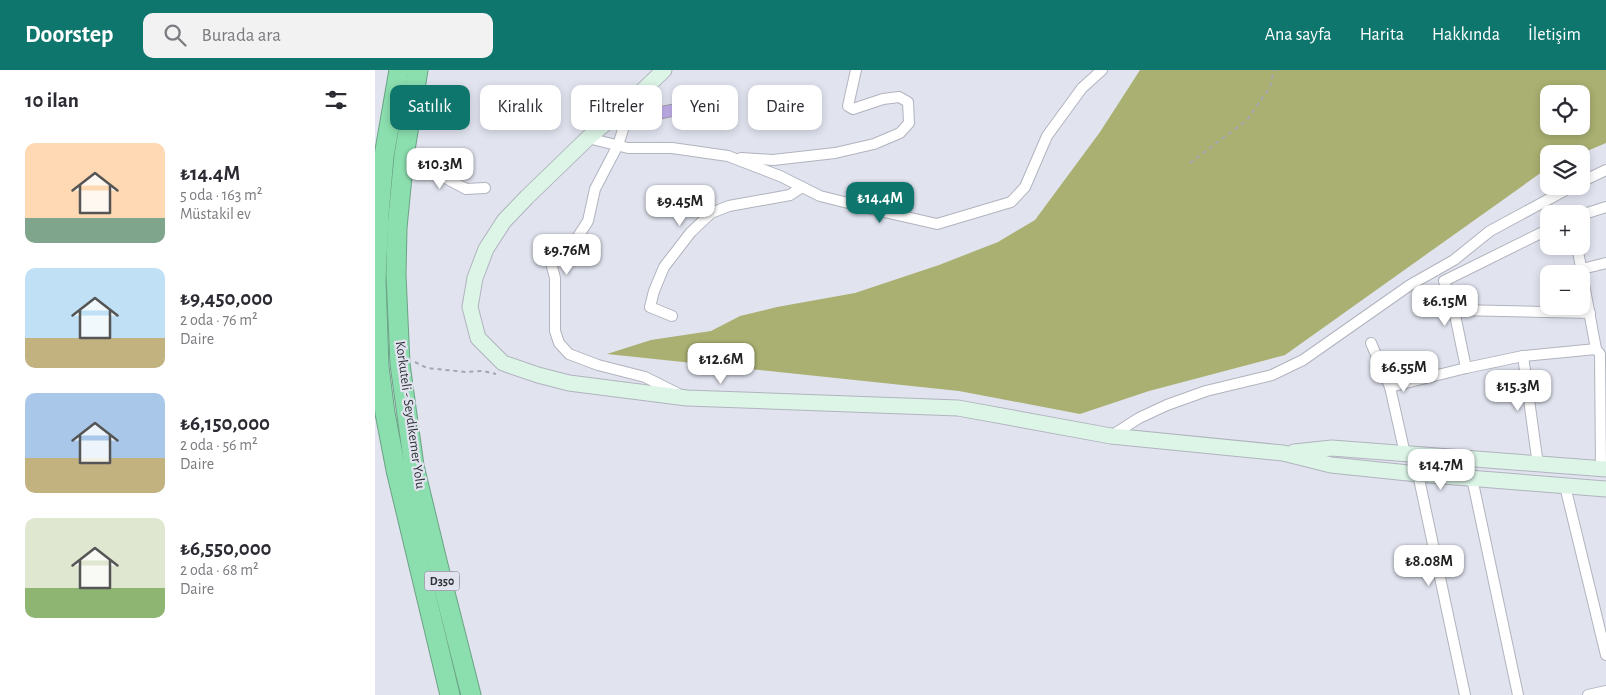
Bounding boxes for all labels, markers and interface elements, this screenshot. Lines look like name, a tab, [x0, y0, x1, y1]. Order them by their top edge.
search box	[143, 13, 493, 58]
icon: search	[161, 21, 189, 49]
text: Doorstep	[25, 23, 113, 47]
text: Burada ara	[201, 26, 281, 45]
text: Ana sayfa	[1265, 26, 1332, 44]
text: Harita	[1360, 26, 1404, 44]
text: Hakkında	[1432, 26, 1500, 44]
text: İletişim	[1528, 26, 1581, 44]
chip: Satılık	[390, 85, 470, 130]
chip: Kiralık	[480, 85, 561, 130]
chip: Filtreler	[571, 85, 662, 130]
chip: Yeni	[672, 85, 738, 130]
chip: Daire	[748, 85, 822, 130]
map controls	[1540, 85, 1590, 315]
button: locate	[1540, 85, 1590, 135]
icon: filters	[322, 86, 350, 114]
text: 10 ilan	[25, 90, 79, 111]
button: layers	[1540, 145, 1590, 195]
pin: ₺10.3M	[399, 148, 481, 190]
text: ₺10.3M	[418, 156, 462, 172]
icon: home	[65, 163, 125, 223]
text: ₺14.4M	[180, 163, 240, 184]
pin: ₺14.4M	[839, 182, 921, 224]
pin: ₺9.45M	[639, 184, 721, 227]
text: 5 oda · 163 m²	[180, 187, 262, 203]
text: ₺14.4M	[857, 190, 903, 206]
text: ₺9.45M	[657, 193, 703, 209]
button: +	[1540, 205, 1590, 255]
text: Müstakil ev	[180, 206, 251, 222]
pin: ₺9.76M	[526, 234, 608, 276]
text: ₺9.76M	[544, 242, 590, 258]
button: −	[1540, 265, 1590, 315]
pin: ₺6.15M	[1404, 284, 1486, 327]
icon: home	[65, 288, 125, 348]
text: ₺9,450,000	[180, 288, 273, 309]
text: ₺6.15M	[1423, 293, 1467, 309]
text: 2 oda · 76 m²	[180, 312, 258, 328]
text: Daire	[180, 331, 214, 347]
street label: Korkuteli - Seydikemer Yolu	[393, 340, 427, 490]
pin: ₺12.6M	[680, 342, 762, 385]
pin: ₺6.55M	[1363, 350, 1445, 393]
text: ₺12.6M	[699, 351, 743, 367]
text: ₺6.55M	[1381, 359, 1427, 375]
pin: ₺15.3M	[1477, 370, 1559, 412]
text: ₺15.3M	[1496, 378, 1540, 394]
icon: home	[65, 413, 125, 473]
text: ₺6,150,000	[180, 413, 270, 434]
text: 2 oda · 56 m²	[180, 437, 258, 453]
pin: ₺14.7M	[1400, 448, 1482, 491]
text: Daire	[180, 456, 214, 472]
text: ₺14.7M	[1419, 457, 1463, 473]
icon: home	[65, 538, 125, 598]
text: ₺6,550,000	[180, 538, 272, 559]
pin: ₺8.08M	[1388, 544, 1470, 587]
text: ₺8.08M	[1405, 553, 1453, 569]
text: 2 oda · 68 m²	[180, 562, 259, 578]
road number: D350	[425, 572, 459, 590]
text: Daire	[180, 581, 214, 597]

